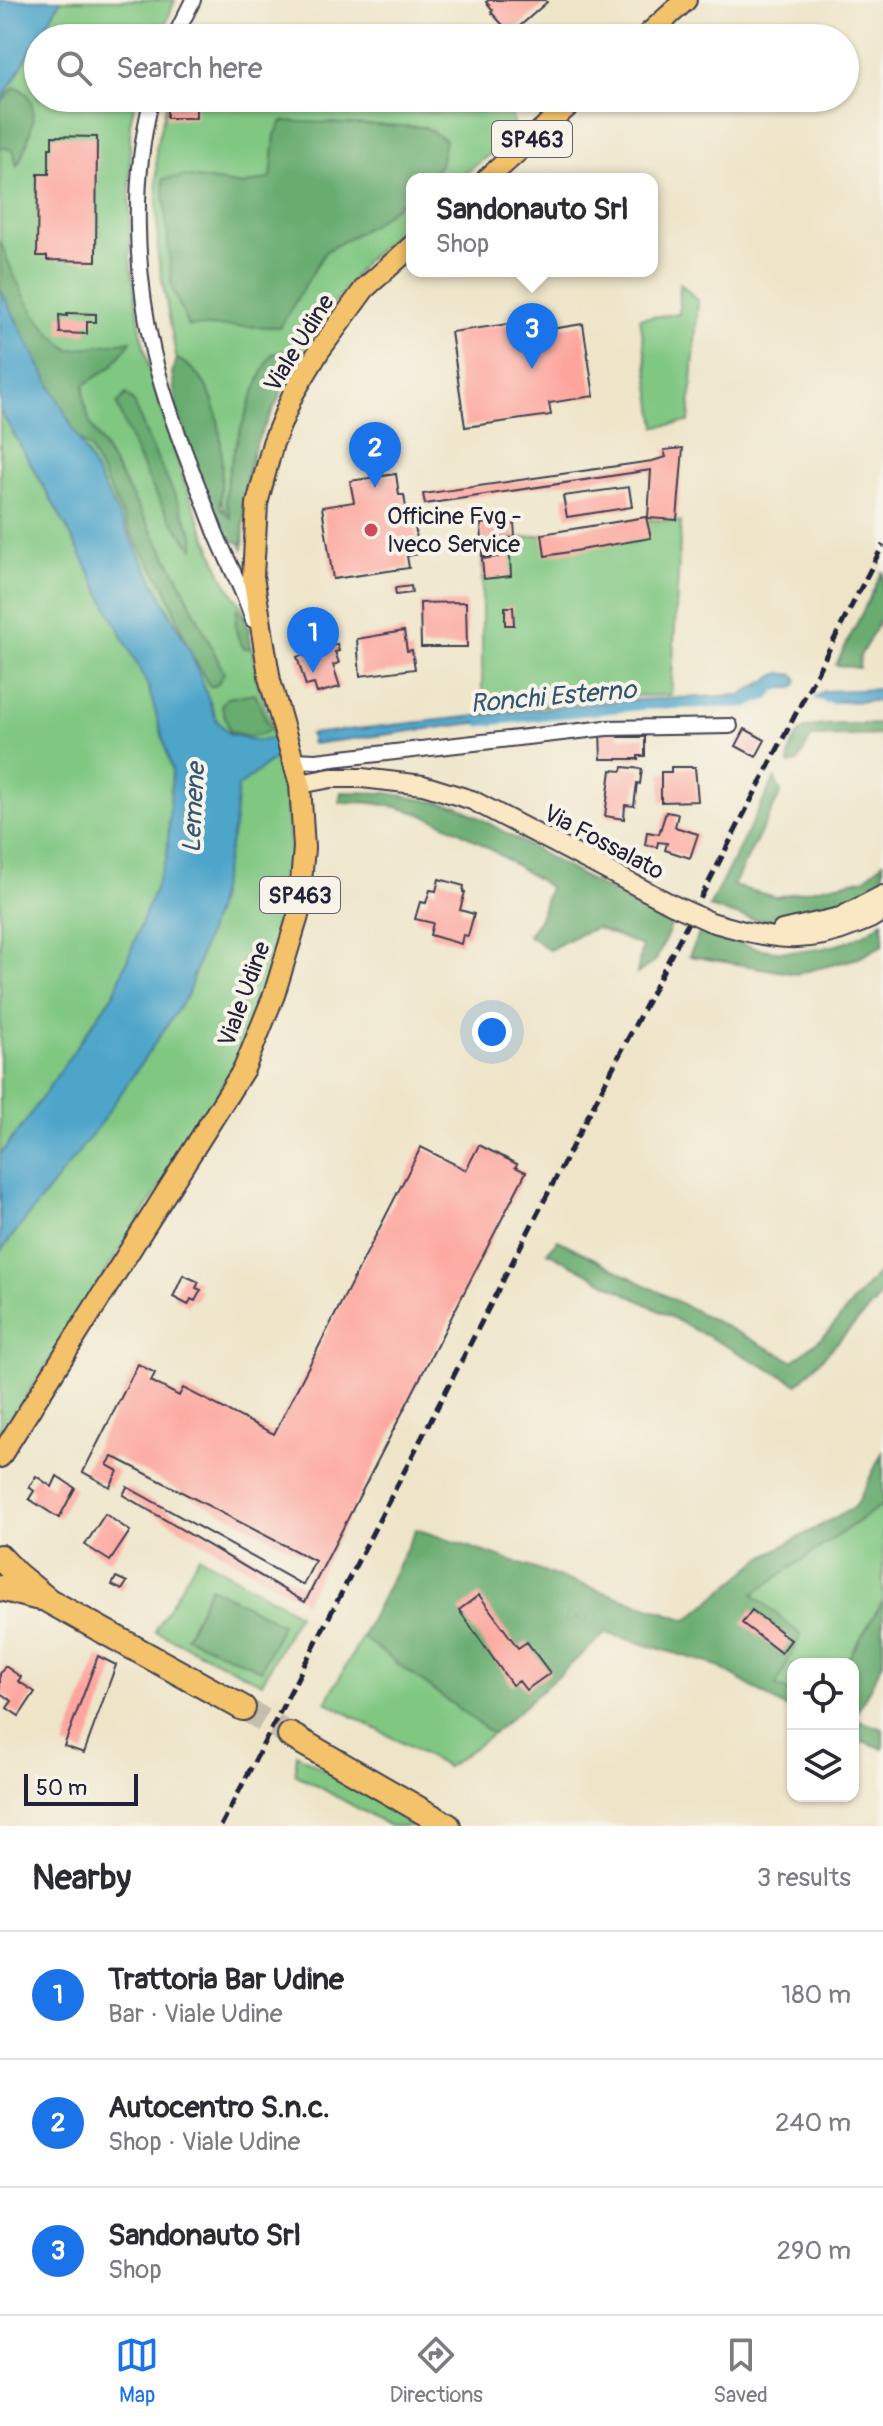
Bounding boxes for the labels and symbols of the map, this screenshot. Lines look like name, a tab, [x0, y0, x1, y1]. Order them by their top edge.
road number: SP463	[492, 121, 572, 157]
street label: Viale Udine	[258, 289, 341, 397]
pin: 3	[506, 303, 558, 369]
pin: 2	[349, 422, 401, 488]
place label: Officine Fvg - Iveco Service	[387, 502, 522, 559]
marker: Officine Fvg - Iveco Service	[362, 521, 380, 539]
pin: 1	[287, 607, 339, 673]
water label: Ronchi Esterno	[469, 674, 639, 720]
water label: Lemene	[176, 760, 212, 854]
street label: Via Fossalato	[538, 799, 669, 886]
road number: SP463	[260, 877, 340, 913]
street label: Viale Udine	[212, 938, 277, 1051]
your location	[472, 1012, 512, 1052]
scale bar	[24, 1770, 138, 1806]

